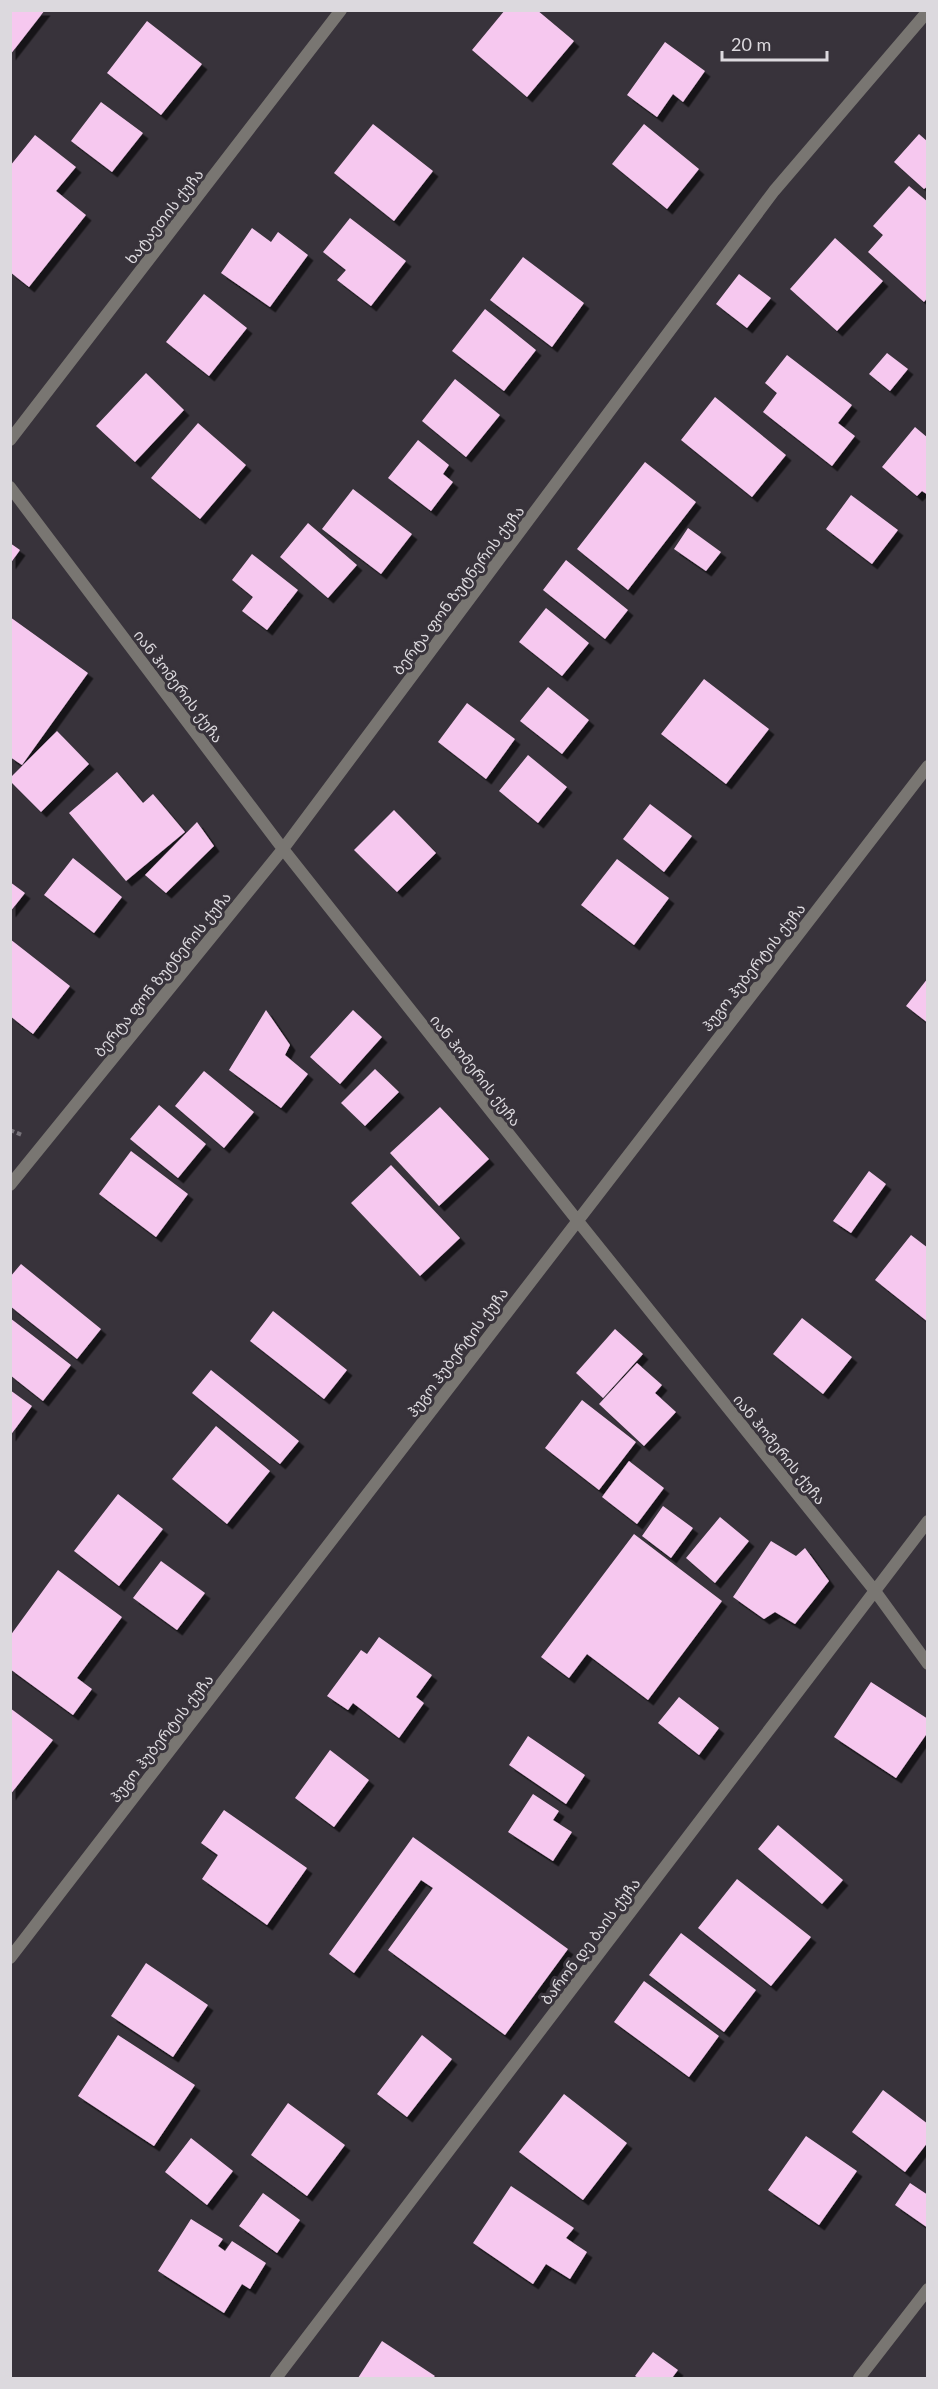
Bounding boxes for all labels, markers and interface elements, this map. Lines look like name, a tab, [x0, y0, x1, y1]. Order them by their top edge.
scale bar	[722, 24, 827, 62]
text: 20 m	[731, 33, 771, 55]
street label: ხატაეთის ქუჩა	[121, 165, 207, 268]
street label: ბერტა ფონ ზუტნერის ქუჩა	[388, 502, 528, 679]
street label: იან ჰომერის ქუჩა	[130, 626, 227, 747]
street label: ბერტა ფონ ზუტნერის ქუჩა	[90, 888, 235, 1061]
street label: ჰუგო ჰუბერტის ქუჩა	[697, 899, 809, 1035]
street label: იან ჰომერის ქუჩა	[426, 1011, 525, 1130]
street label: ჰუგო ჰუბერტის ქუჩა	[402, 1284, 512, 1421]
street label: იან ჰომერის ქუჩა	[729, 1390, 830, 1508]
street label: ჰუგო ჰუბერტის ქუჩა	[105, 1670, 217, 1806]
street label: ბარონ დე ბაის ქუჩა	[536, 1874, 644, 2008]

